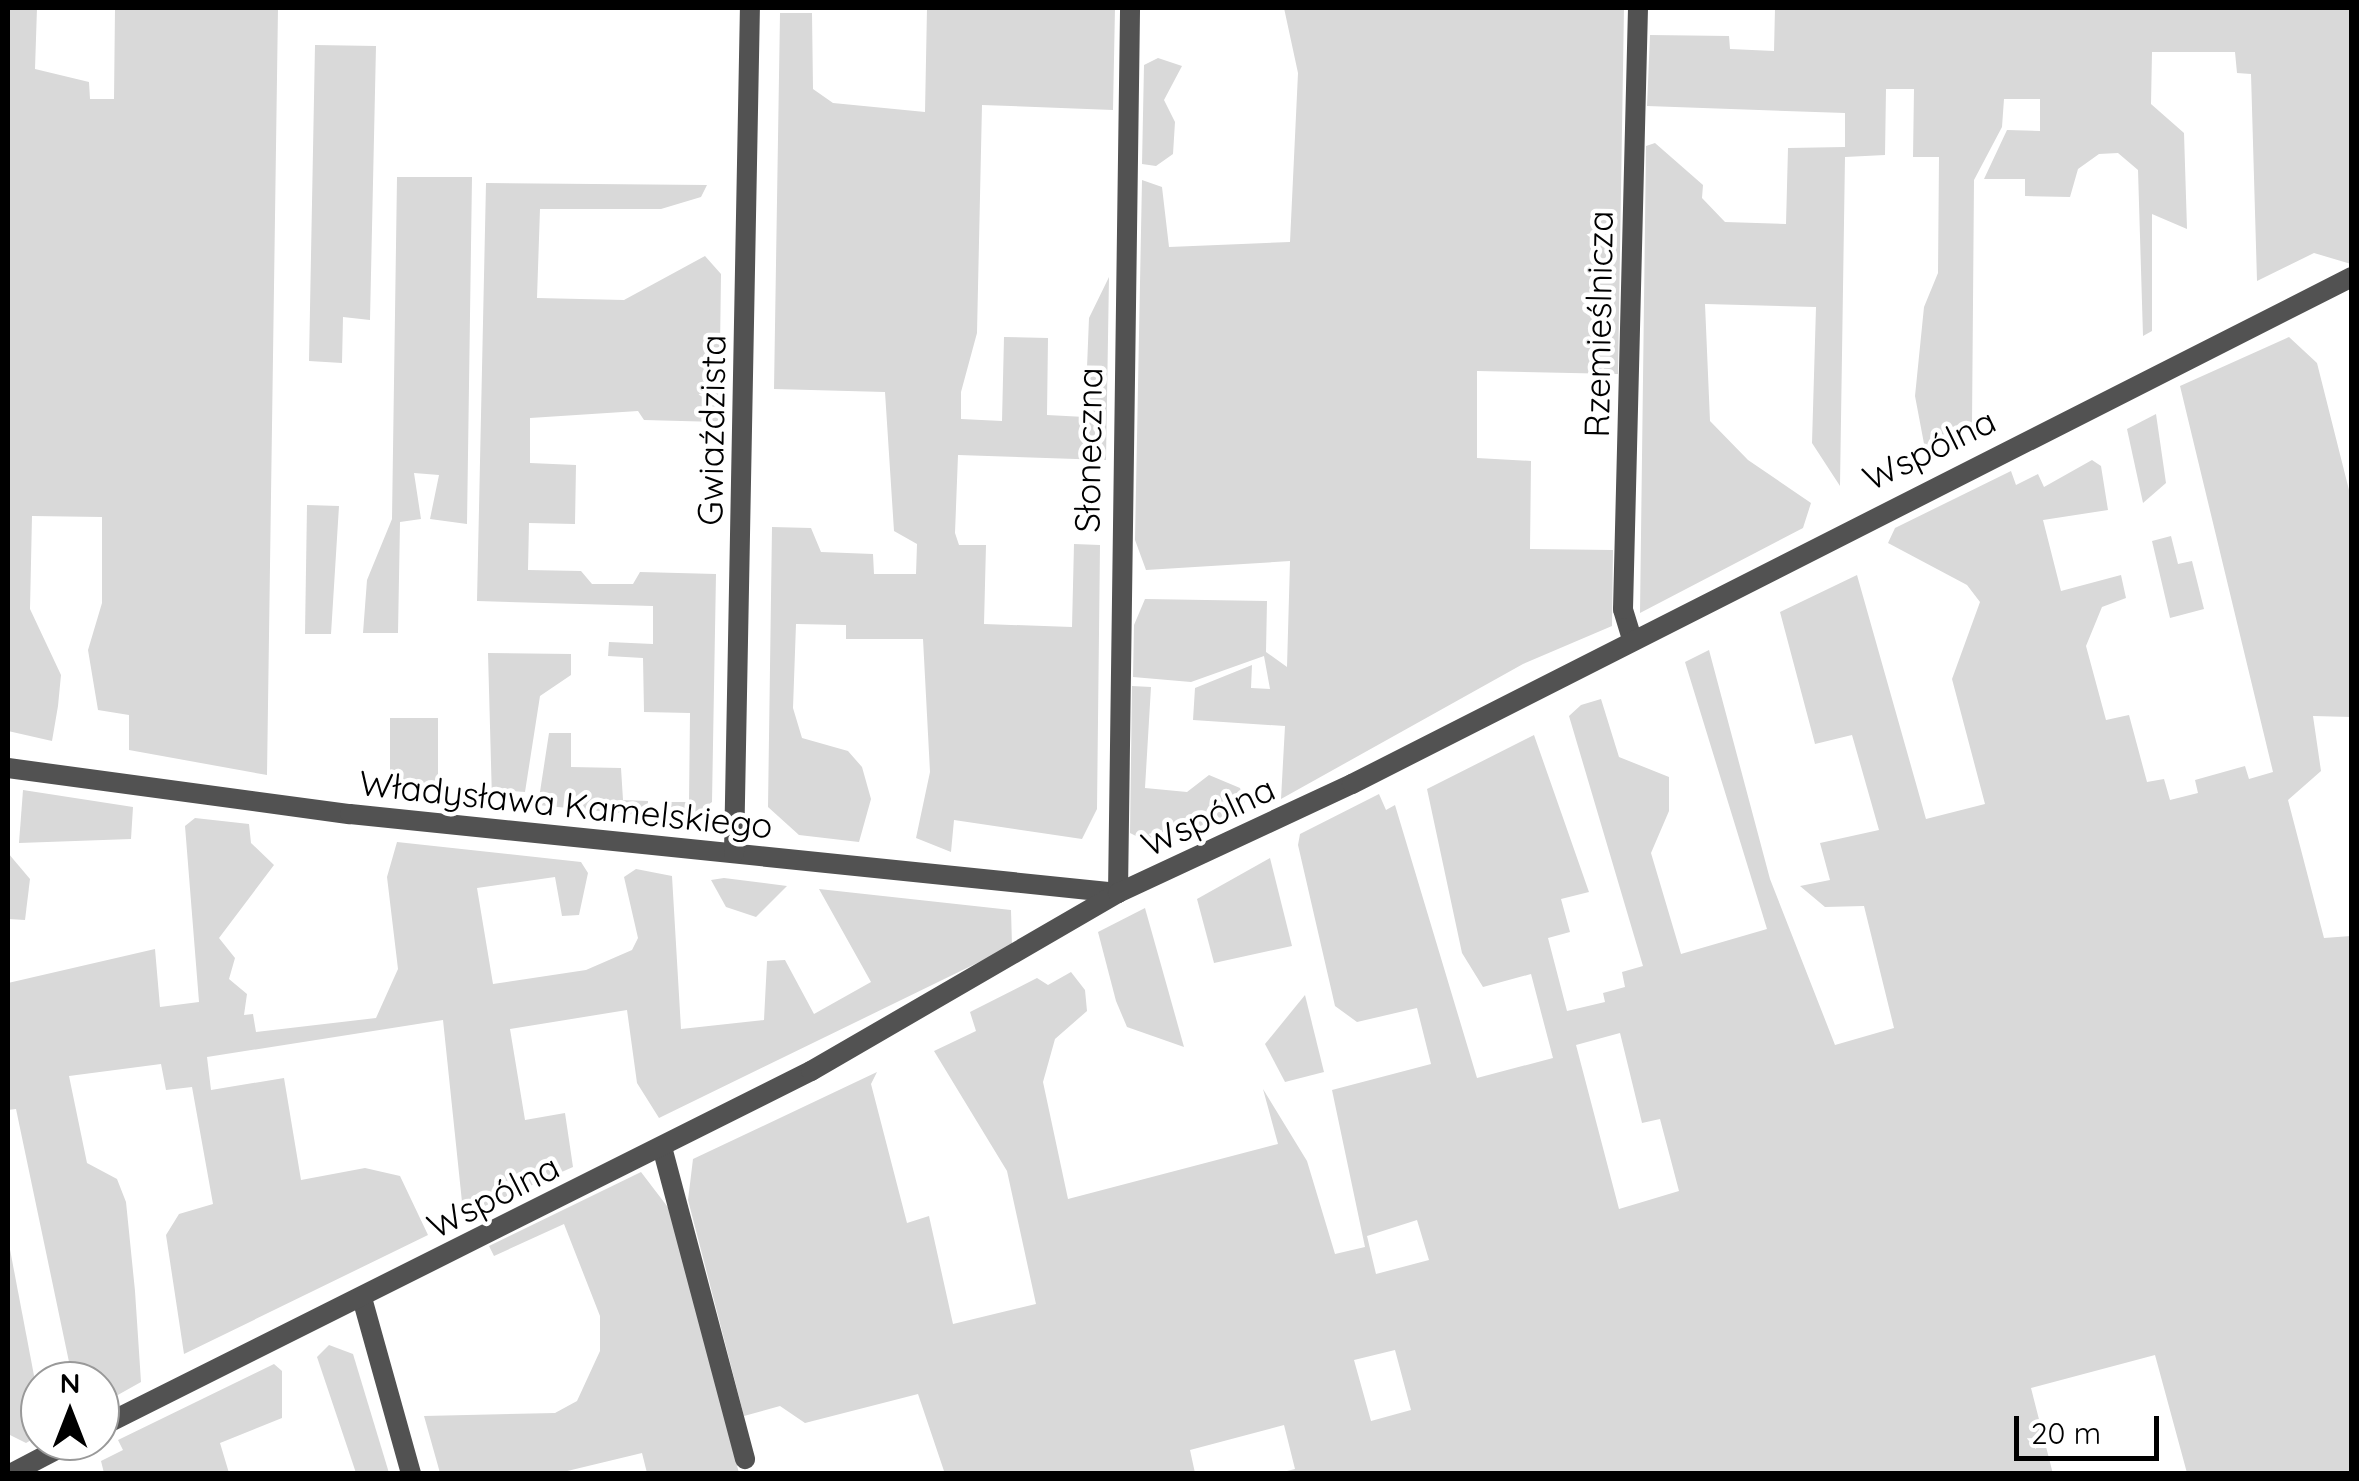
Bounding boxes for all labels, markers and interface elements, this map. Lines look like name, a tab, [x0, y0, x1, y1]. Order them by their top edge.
street label: Rzemieślnicza	[1575, 210, 1621, 438]
street label: Gwiaździsta	[688, 334, 734, 526]
street label: Słoneczna	[1066, 367, 1110, 533]
street label: Wspólna	[1856, 399, 2002, 499]
street label: Władysława Kamelskiego	[357, 761, 775, 847]
street label: Wspólna	[1135, 767, 1281, 865]
street label: Wspólna	[420, 1145, 566, 1247]
north arrow	[20, 1361, 120, 1461]
text: N	[60, 1365, 80, 1400]
scale bar	[2019, 1396, 2164, 1458]
text: 20 m	[2031, 1414, 2101, 1452]

